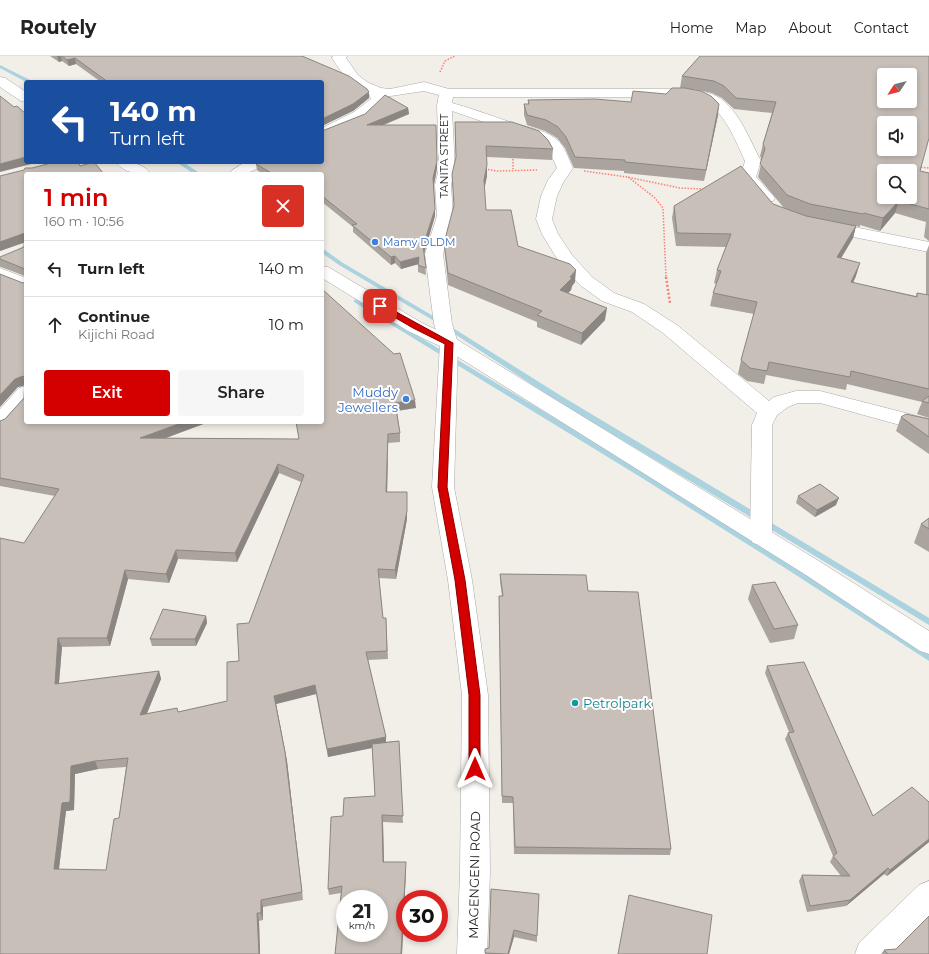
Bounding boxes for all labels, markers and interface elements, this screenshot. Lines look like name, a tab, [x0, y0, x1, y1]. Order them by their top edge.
text: Routely	[20, 16, 96, 39]
text: Home	[670, 19, 713, 37]
text: Map	[735, 19, 766, 37]
text: About	[788, 19, 832, 37]
text: Contact	[854, 19, 909, 37]
north arrow	[877, 68, 917, 108]
map controls	[877, 68, 917, 204]
text: 140 m	[110, 94, 197, 128]
icon: left	[44, 96, 96, 148]
street label: TANITA STREET	[437, 113, 451, 198]
button: sound	[877, 116, 917, 156]
text: Turn left	[110, 128, 185, 150]
button: search	[877, 164, 917, 204]
text: 1 min	[44, 183, 108, 212]
button: close	[262, 185, 304, 227]
text: 160 m · 10:56	[44, 213, 124, 229]
place label: Mamy DLDM	[383, 235, 455, 249]
marker: Mamy DLDM	[370, 237, 380, 247]
icon: left	[44, 258, 66, 280]
text: Turn left	[78, 259, 145, 278]
text: 140 m	[259, 259, 304, 278]
pin	[363, 289, 397, 323]
icon: arrive	[369, 295, 391, 317]
text: Continue	[78, 307, 150, 326]
icon: ahead	[44, 314, 66, 336]
text: 10 m	[269, 315, 304, 334]
text: Kijichi Road	[78, 326, 155, 342]
button: Exit	[44, 370, 170, 416]
button: Share	[178, 370, 304, 416]
place label: Muddy Jewellers	[337, 384, 399, 415]
marker: Muddy Jewellers	[401, 394, 411, 404]
place label: Petrolpark	[583, 695, 652, 711]
marker: Petrolpark	[570, 698, 580, 708]
position arrow	[454, 748, 496, 790]
street label: MAGENGENI ROAD	[465, 811, 483, 939]
speed limit sign: 30	[396, 890, 448, 942]
text: 21	[352, 899, 372, 923]
text: km/h	[349, 919, 375, 932]

